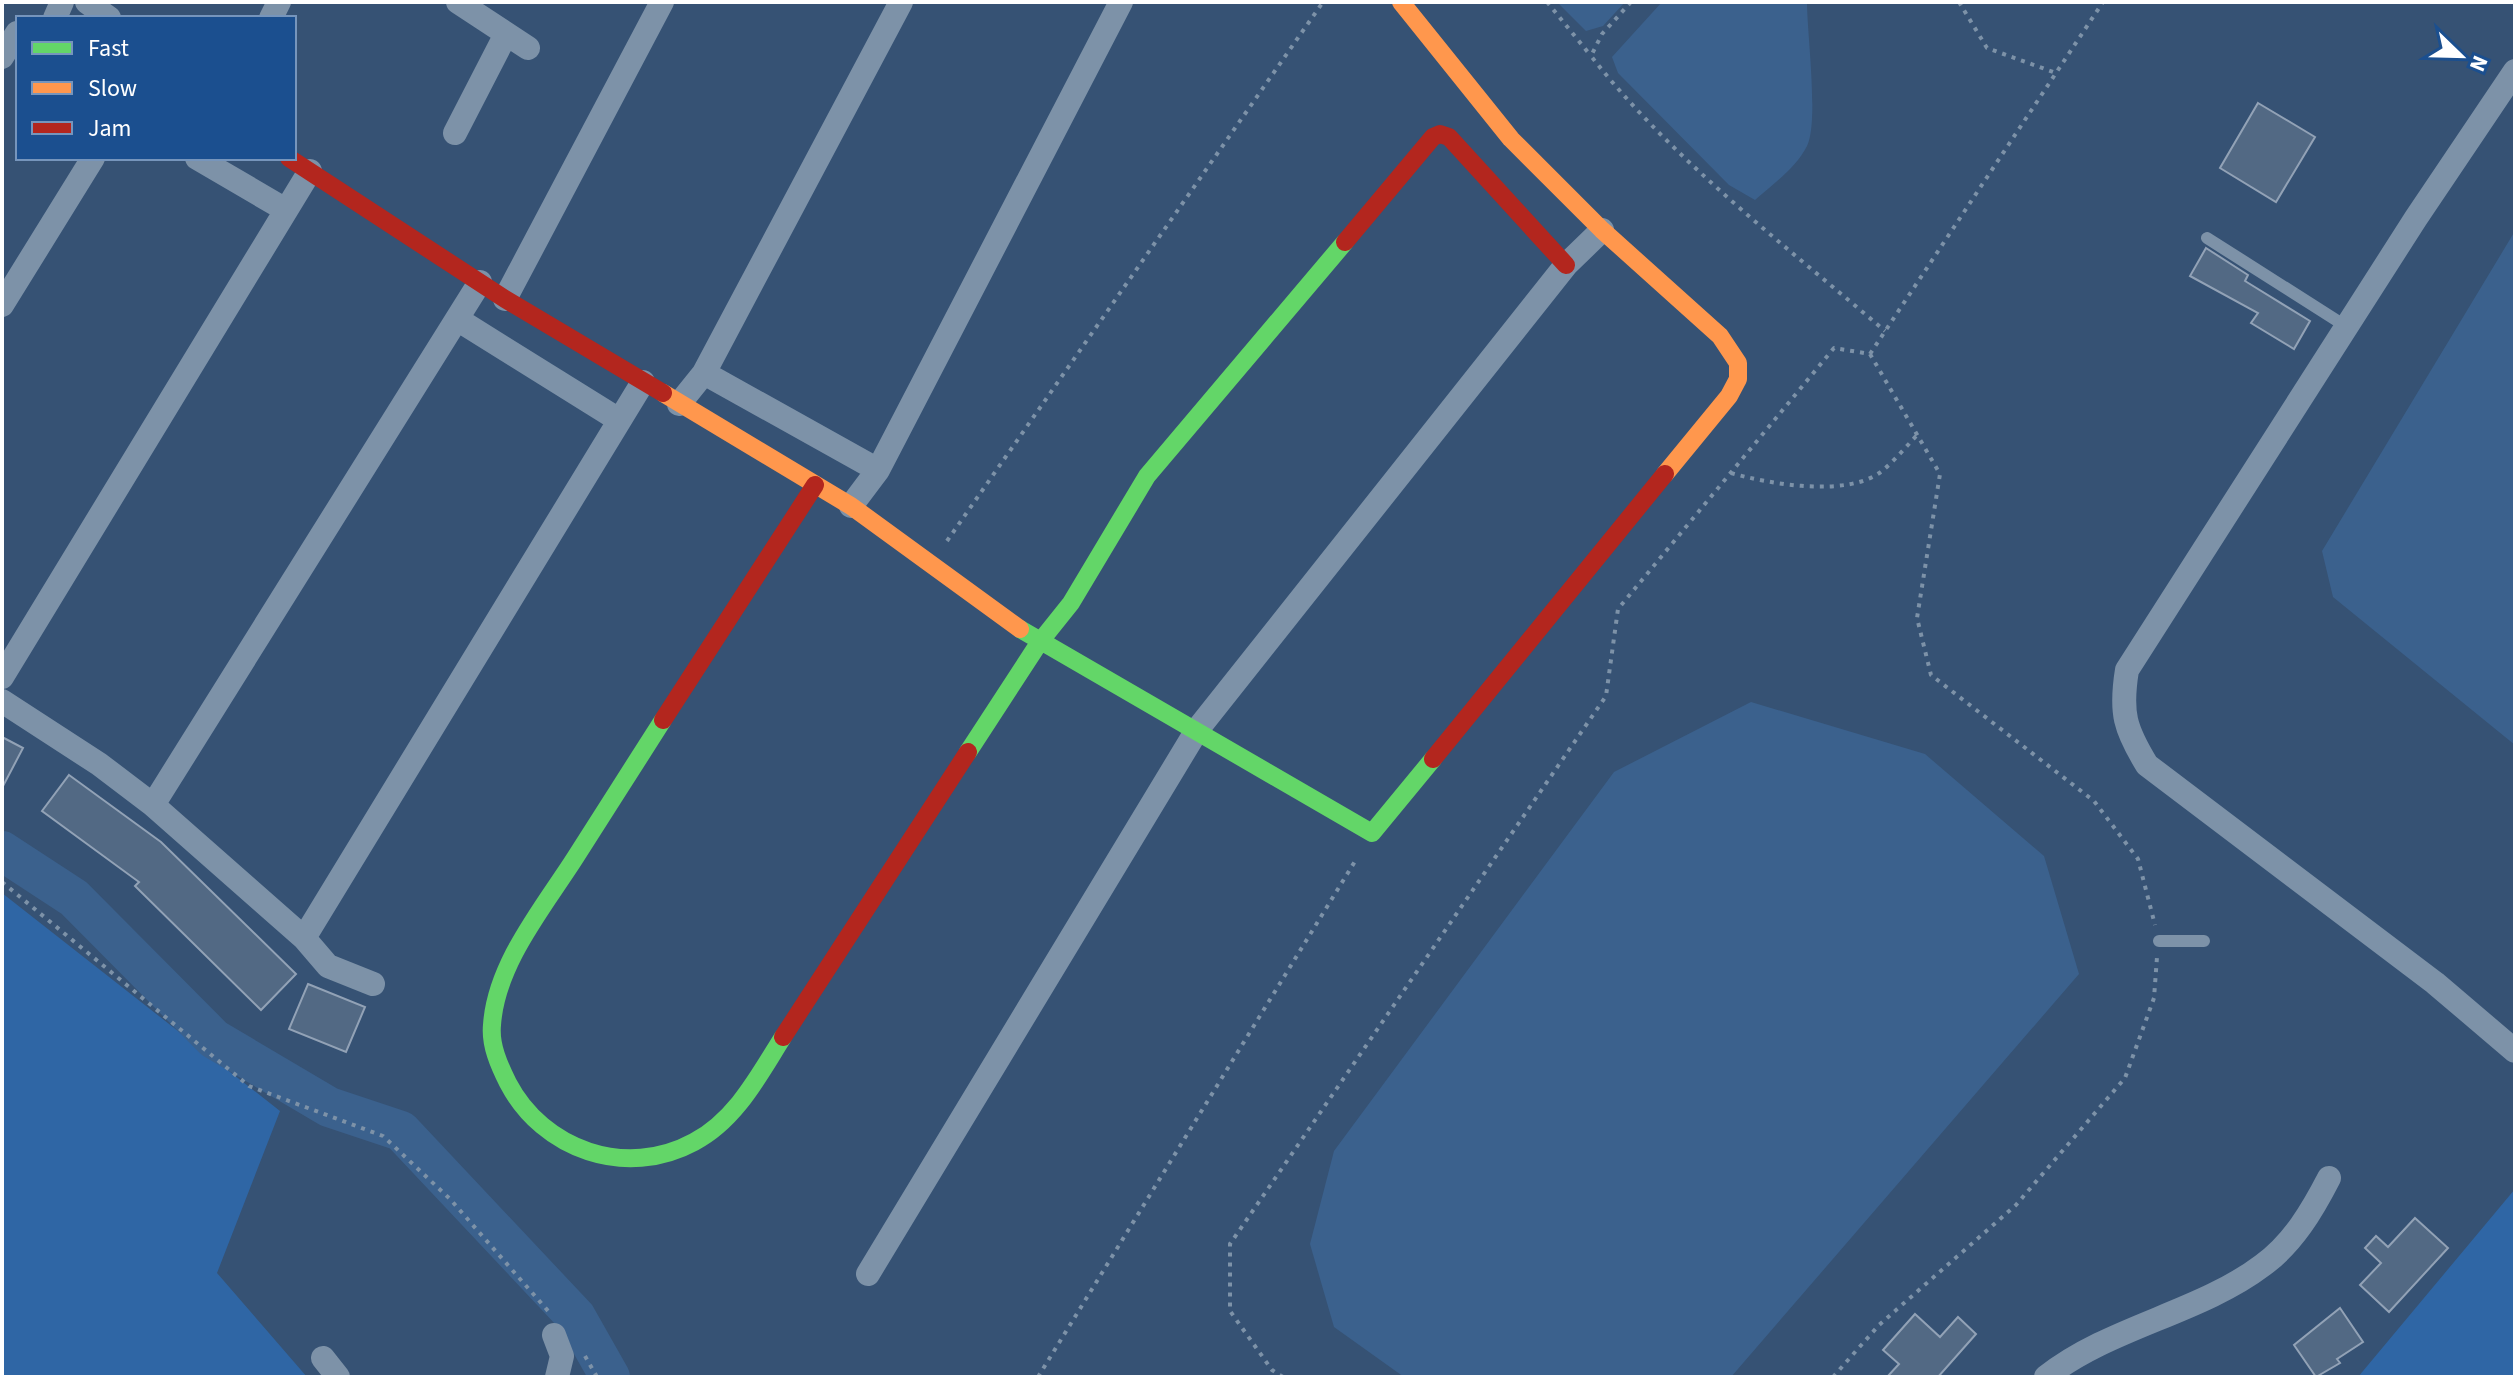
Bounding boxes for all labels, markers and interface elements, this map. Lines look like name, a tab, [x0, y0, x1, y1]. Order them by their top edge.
legend	[16, 16, 296, 160]
north arrow	[2421, 16, 2501, 96]
text: Fast	[88, 31, 129, 66]
text: N	[2461, 50, 2496, 76]
text: Slow	[88, 71, 137, 106]
text: Jam	[88, 111, 132, 146]

